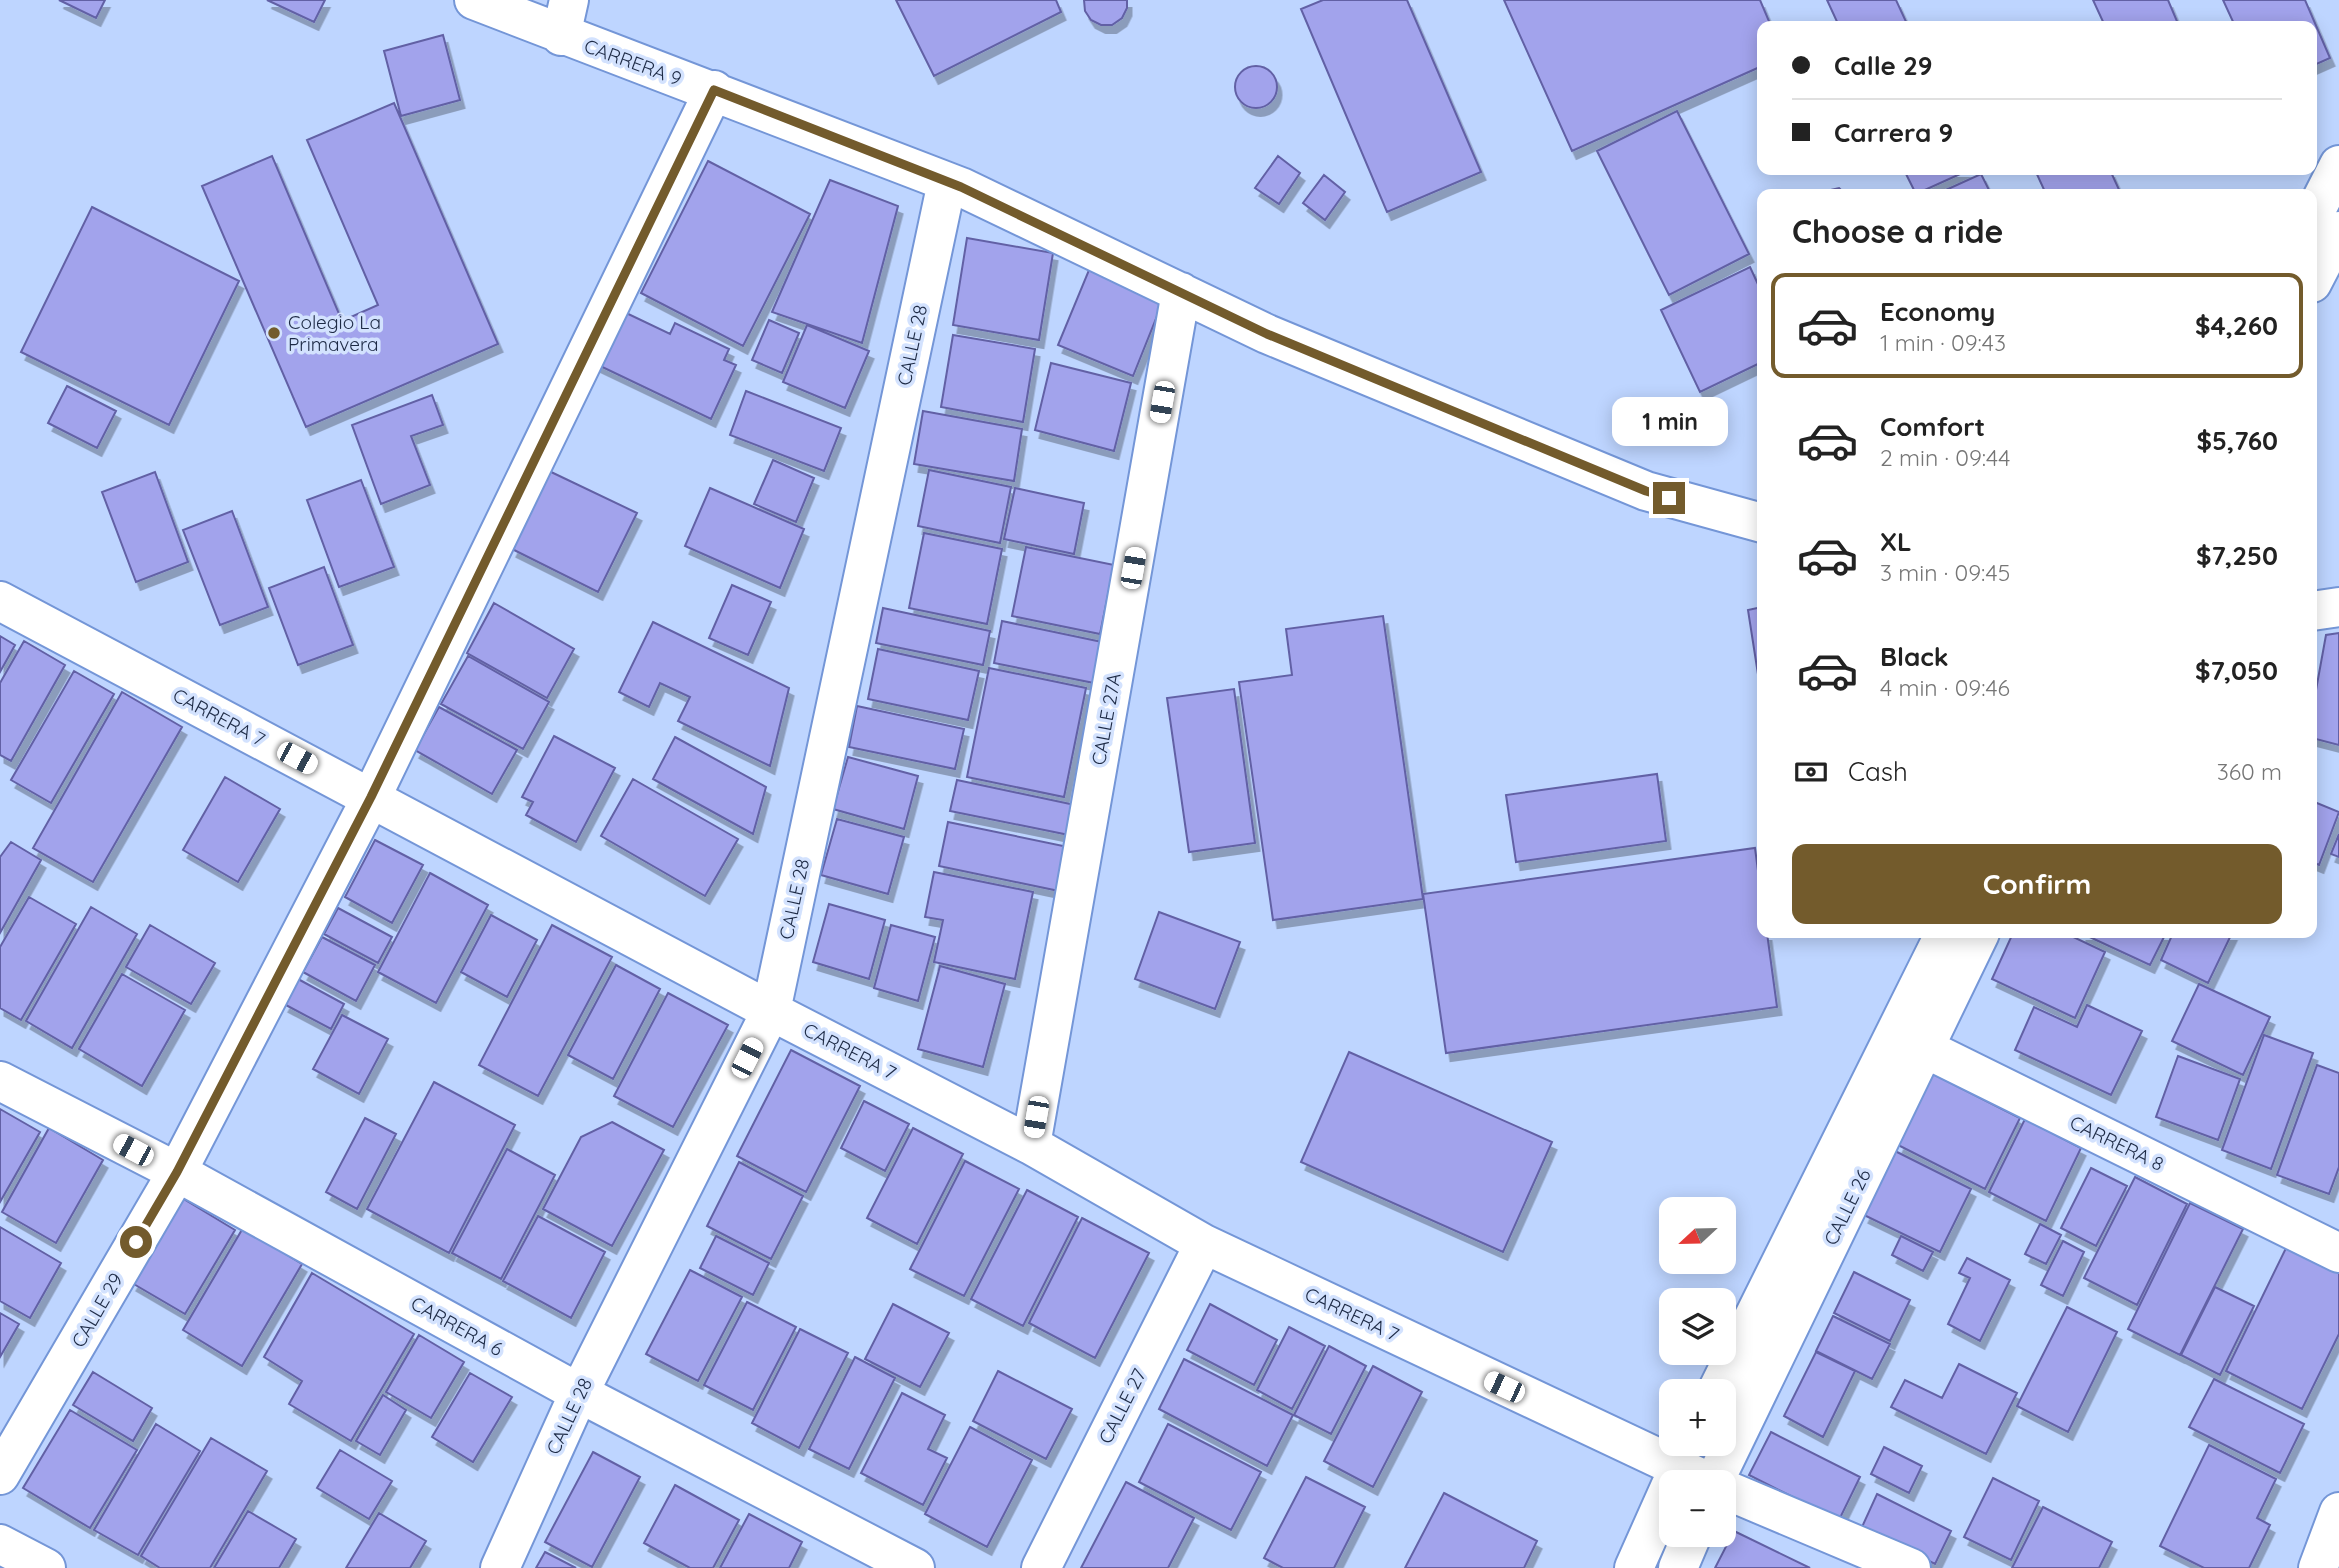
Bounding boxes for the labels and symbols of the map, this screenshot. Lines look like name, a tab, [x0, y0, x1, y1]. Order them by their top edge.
street label: CARRERA 9	[581, 33, 685, 91]
street label: CALLE 28	[892, 303, 932, 387]
place label: Colegio La Primavera	[288, 310, 381, 356]
marker: Colegio La Primavera	[266, 325, 282, 341]
car	[1149, 379, 1176, 425]
callout: 1 min	[1611, 396, 1727, 446]
route end	[1653, 482, 1685, 514]
car	[1120, 545, 1147, 591]
street label: CALLE 27A	[1086, 671, 1126, 767]
street label: CARRERA 7	[169, 683, 269, 751]
car	[274, 739, 321, 777]
street label: CALLE 28	[774, 857, 814, 941]
street label: CARRERA 7	[800, 1017, 901, 1085]
car	[729, 1035, 766, 1081]
car	[1023, 1094, 1050, 1140]
street label: CARRERA 8	[2066, 1110, 2168, 1176]
car	[110, 1131, 157, 1169]
street label: CALLE 26	[1818, 1165, 1876, 1249]
north arrow	[1659, 1197, 1736, 1274]
route start	[120, 1226, 152, 1258]
street label: CALLE 29	[66, 1268, 128, 1352]
street label: CARRERA 7	[1301, 1282, 1403, 1346]
street label: CARRERA 6	[407, 1291, 507, 1361]
street label: CALLE 27	[1093, 1364, 1151, 1447]
car	[1481, 1369, 1528, 1405]
street label: CALLE 28	[541, 1374, 597, 1458]

